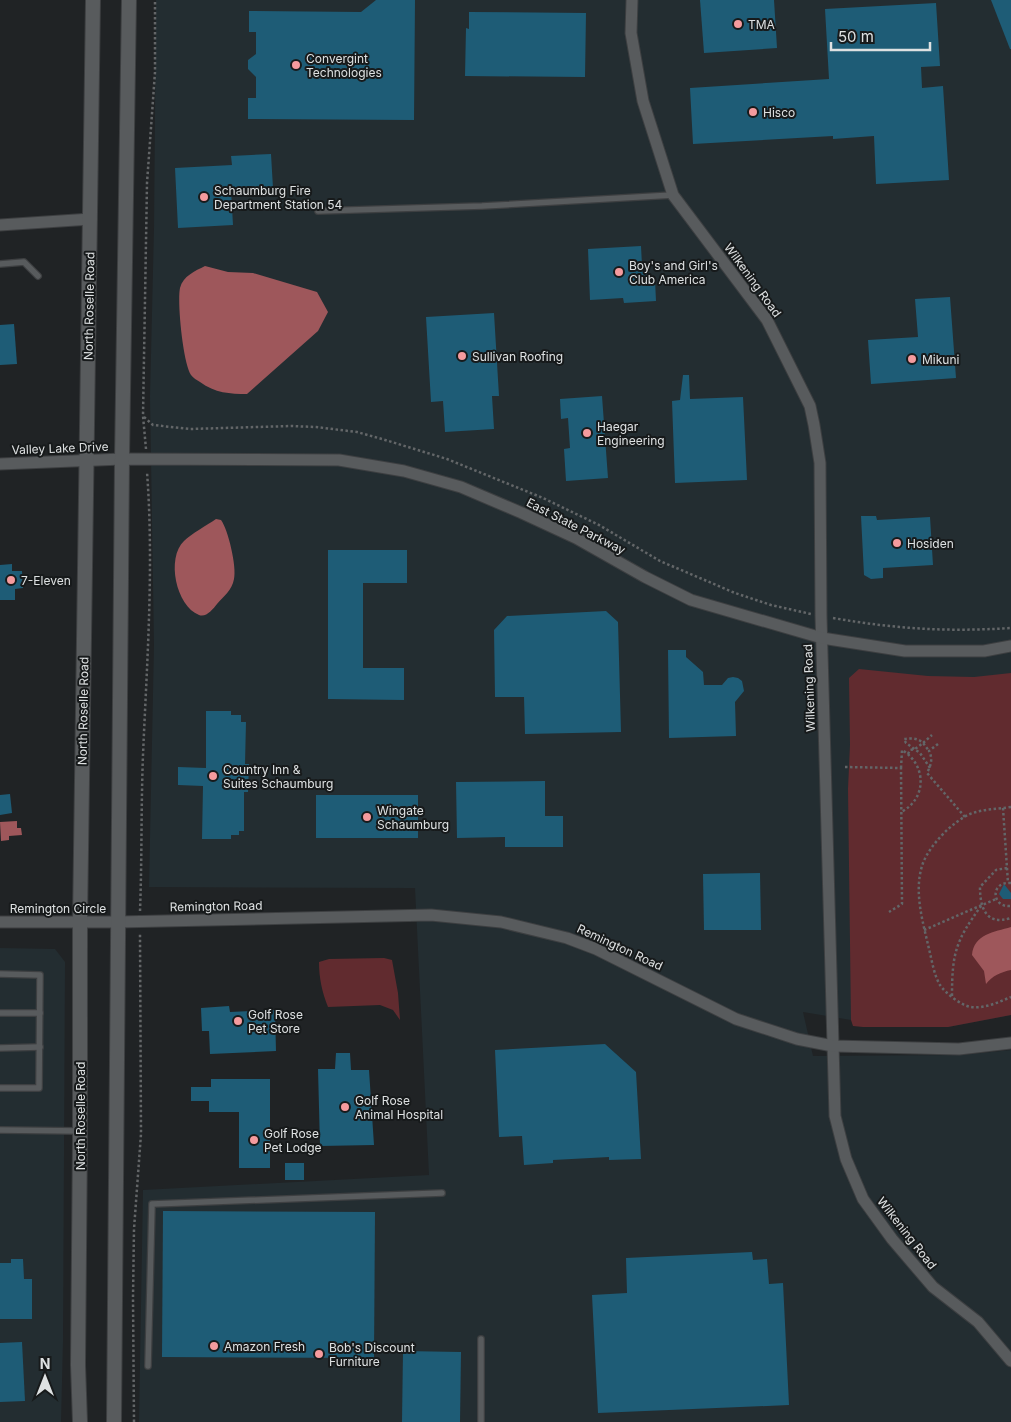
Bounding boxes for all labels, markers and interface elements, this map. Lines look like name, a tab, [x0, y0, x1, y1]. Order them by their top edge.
place label: TMA	[748, 17, 775, 32]
marker: TMA	[732, 18, 744, 30]
scale bar	[831, 20, 930, 52]
text: 50 m	[838, 27, 874, 46]
place label: Convergint Technologies	[306, 51, 382, 80]
marker: Convergint Technologies	[290, 59, 302, 71]
place label: Hisco	[763, 105, 795, 120]
marker: Hisco	[747, 106, 759, 118]
place label: Schaumburg Fire Department Station 54	[214, 183, 343, 212]
marker: Schaumburg Fire Department Station 54	[198, 191, 210, 203]
street label: Wilkening Road	[721, 240, 785, 320]
street label: North Roselle Road	[81, 252, 97, 360]
place label: Boy's and Girl's Club America	[629, 258, 718, 287]
marker: Boy's and Girl's Club America	[613, 266, 625, 278]
place label: Sullivan Roofing	[472, 349, 563, 364]
marker: Sullivan Roofing	[456, 350, 468, 362]
place label: Mikuni	[922, 352, 960, 367]
marker: Mikuni	[906, 353, 918, 365]
place label: Haegar Engineering	[597, 419, 665, 448]
marker: Haegar Engineering	[581, 427, 593, 439]
street label: Valley Lake Drive	[11, 439, 109, 457]
street label: East State Parkway	[524, 495, 628, 558]
place label: Hosiden	[907, 536, 954, 551]
marker: Hosiden	[891, 537, 903, 549]
place label: 7-Eleven	[21, 573, 71, 588]
marker: 7-Eleven	[5, 574, 17, 586]
street label: Wilkening Road	[800, 644, 818, 732]
street label: North Roselle Road	[75, 657, 91, 765]
place label: Country Inn & Suites Schaumburg	[223, 762, 333, 791]
marker: Country Inn & Suites Schaumburg	[207, 770, 219, 782]
place label: Wingate Schaumburg	[377, 803, 449, 832]
marker: Wingate Schaumburg	[361, 811, 373, 823]
street label: Remington Road	[169, 898, 263, 914]
street label: Remington Circle	[10, 901, 106, 916]
street label: Remington Road	[575, 921, 665, 973]
place label: Golf Rose Pet Store	[248, 1007, 303, 1036]
marker: Golf Rose Pet Store	[232, 1015, 244, 1027]
street label: North Roselle Road	[73, 1062, 88, 1170]
place label: Golf Rose Animal Hospital	[355, 1093, 443, 1122]
marker: Golf Rose Animal Hospital	[339, 1101, 351, 1113]
place label: Golf Rose Pet Lodge	[264, 1126, 322, 1155]
marker: Golf Rose Pet Lodge	[248, 1134, 260, 1146]
street label: Wilkening Road	[874, 1194, 940, 1272]
place label: Amazon Fresh	[224, 1339, 305, 1354]
marker: Amazon Fresh	[208, 1340, 220, 1352]
place label: Bob's Discount Furniture	[329, 1340, 415, 1369]
marker: Bob's Discount Furniture	[313, 1348, 325, 1360]
north arrow	[20, 1352, 70, 1402]
text: N	[40, 1355, 50, 1372]

